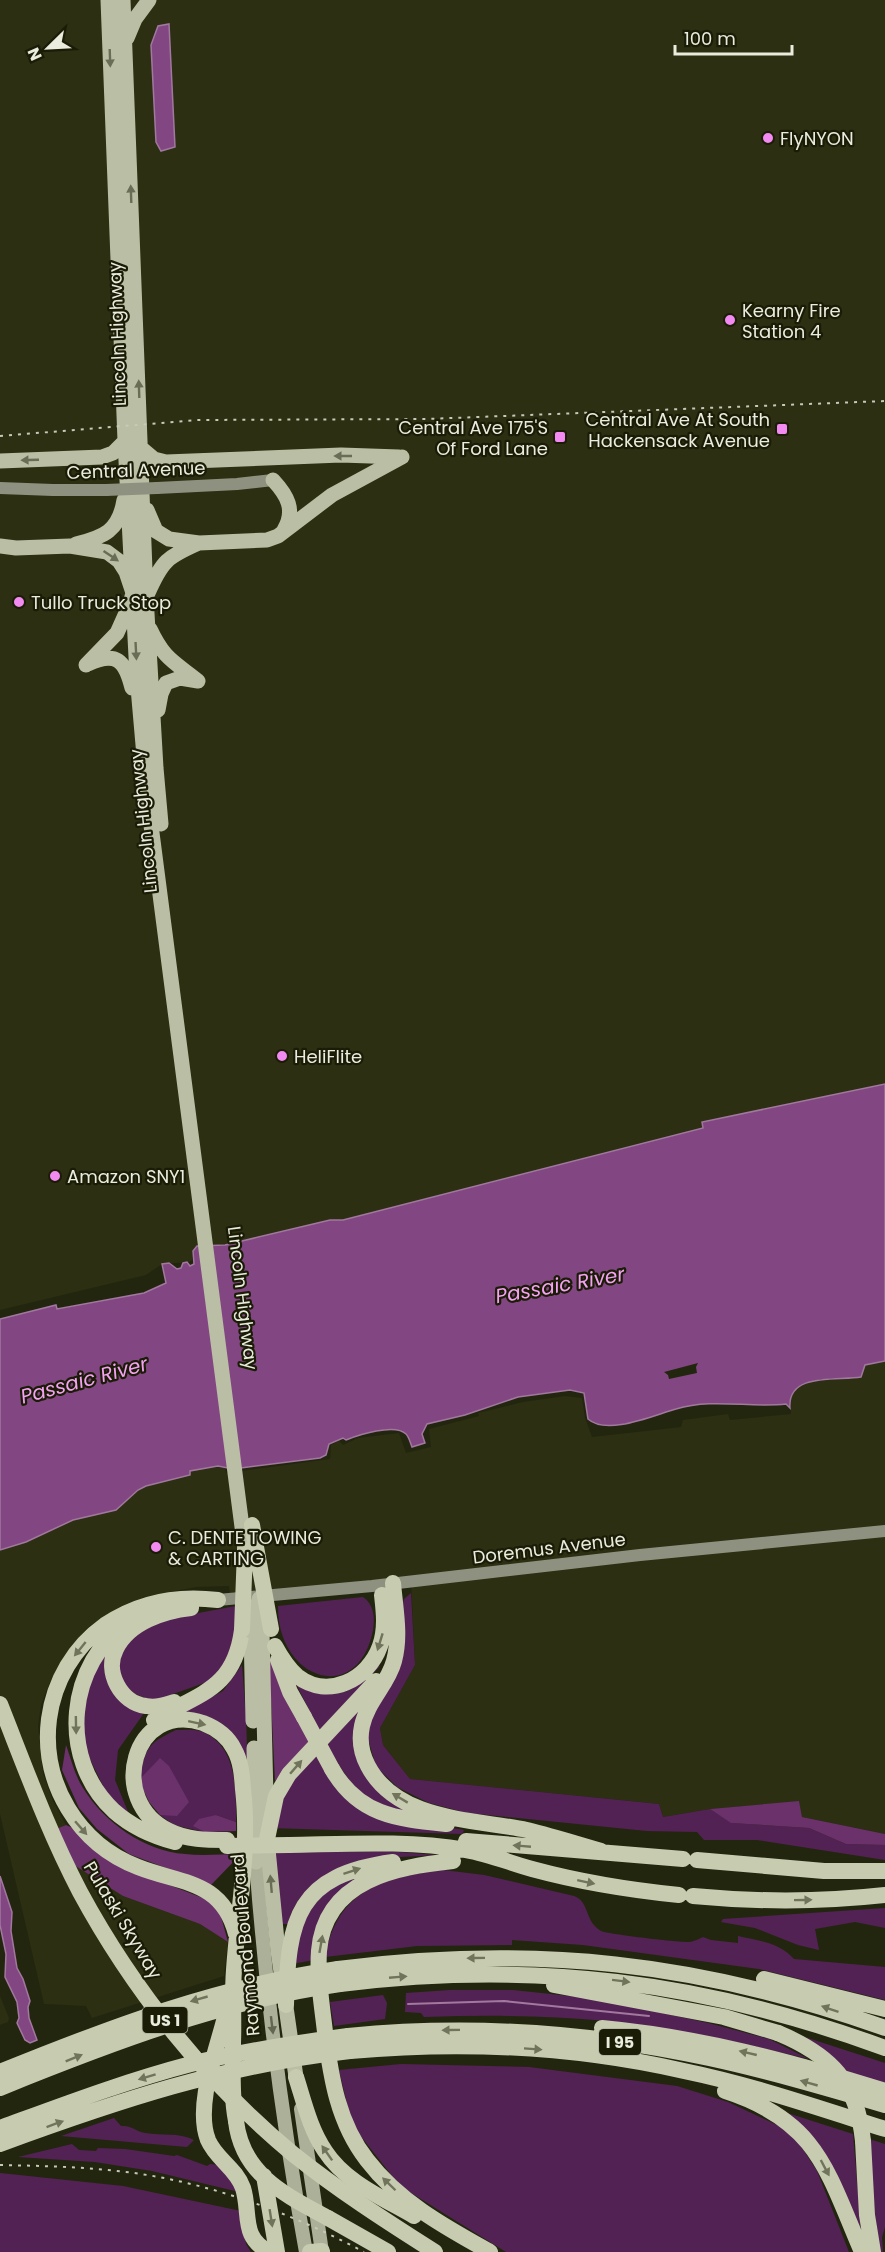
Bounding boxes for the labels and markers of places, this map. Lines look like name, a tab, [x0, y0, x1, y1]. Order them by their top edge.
place label: FlyNYON	[780, 126, 854, 151]
marker: FlyNYON	[761, 131, 775, 145]
place label: Kearny Fire Station 4	[742, 298, 841, 344]
marker: Kearny Fire Station 4	[723, 313, 737, 327]
place label: Central Ave At South Hackensack Avenue	[585, 407, 770, 453]
place label: Central Ave 175'S Of Ford Lane	[398, 415, 548, 461]
marker: Central Ave At South Hackensack Avenue	[775, 422, 789, 436]
marker: Central Ave 175'S Of Ford Lane	[553, 430, 567, 444]
place label: Tullo Truck Stop	[31, 590, 171, 615]
marker: Tullo Truck Stop	[12, 595, 26, 609]
place label: HeliFlite	[294, 1044, 362, 1069]
marker: HeliFlite	[275, 1049, 289, 1063]
place label: Amazon SNY1	[67, 1164, 185, 1189]
marker: Amazon SNY1	[48, 1169, 62, 1183]
place label: C. DENTE TOWING & CARTING	[168, 1525, 321, 1571]
marker: C. DENTE TOWING & CARTING	[149, 1540, 163, 1554]

